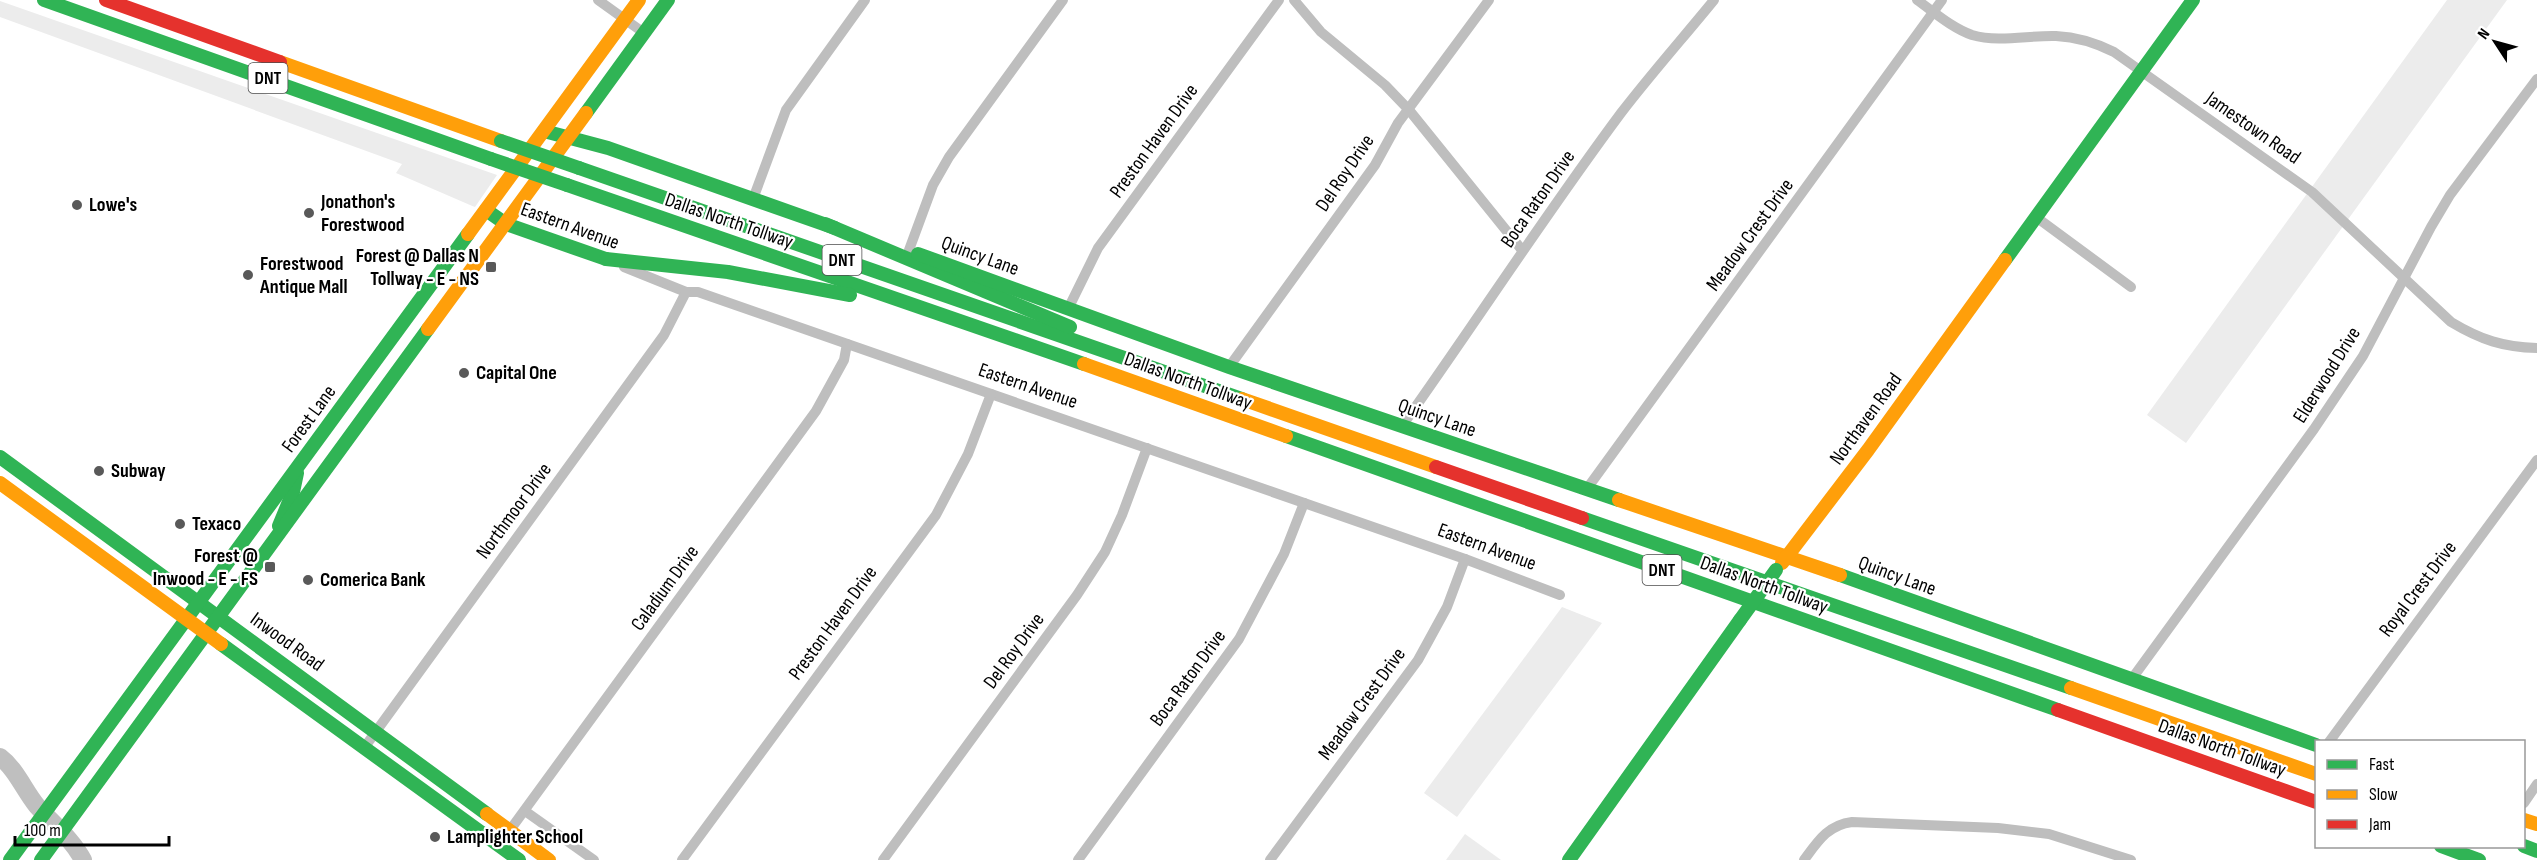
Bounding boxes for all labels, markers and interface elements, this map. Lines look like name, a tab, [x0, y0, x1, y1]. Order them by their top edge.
north arrow	[2465, 12, 2525, 72]
text: N	[2474, 25, 2494, 43]
road number: DNT	[248, 63, 288, 93]
street label: Preston Haven Drive	[1105, 79, 1203, 203]
street label: Jamestown Road	[2200, 86, 2305, 169]
street label: Del Roy Drive	[1311, 130, 1379, 216]
street label: Boca Raton Drive	[1496, 146, 1580, 252]
street label: Meadow Crest Drive	[1701, 174, 1799, 296]
street label: Dallas North Tollway	[662, 188, 797, 254]
place label: Jonathon's Forestwood	[320, 190, 405, 237]
place label: Lowe's	[89, 193, 138, 217]
street label: Eastern Avenue	[517, 197, 623, 255]
marker: Lowe's	[70, 198, 84, 212]
marker: Jonathon's Forestwood	[302, 206, 316, 220]
street label: Quincy Lane	[938, 231, 1022, 281]
place label: Forest @ Dallas N Tollway - E - NS	[356, 244, 479, 291]
road number: DNT	[822, 245, 862, 275]
place label: Forestwood Antique Mall	[259, 252, 347, 299]
marker: Forest @ Dallas N Tollway - E - NS	[484, 260, 498, 274]
marker: Forestwood Antique Mall	[241, 268, 255, 282]
street label: Elderwood Drive	[2288, 323, 2366, 427]
street label: Dallas North Tollway	[1121, 347, 1255, 415]
street label: Eastern Avenue	[975, 358, 1081, 414]
place label: Capital One	[476, 361, 557, 385]
marker: Capital One	[457, 366, 471, 380]
street label: Northaven Road	[1825, 369, 1907, 469]
street label: Forest Lane	[277, 381, 341, 457]
street label: Quincy Lane	[1395, 393, 1479, 443]
street label: Northmoor Drive	[471, 458, 557, 564]
place label: Subway	[111, 459, 166, 483]
marker: Subway	[92, 464, 106, 478]
place label: Texaco	[192, 512, 241, 536]
marker: Texaco	[173, 517, 187, 531]
street label: Eastern Avenue	[1434, 518, 1540, 576]
street label: Royal Crest Drive	[2374, 536, 2462, 642]
street label: Caladium Drive	[626, 541, 704, 635]
place label: Forest @ Inwood - E - FS	[153, 544, 258, 591]
street label: Dallas North Tollway	[1697, 551, 1831, 619]
street label: Quincy Lane	[1855, 551, 1939, 601]
road number: DNT	[1642, 555, 1682, 585]
marker: Forest @ Inwood - E - FS	[263, 560, 277, 574]
street label: Preston Haven Drive	[784, 561, 882, 685]
place label: Comerica Bank	[320, 568, 426, 592]
marker: Comerica Bank	[301, 573, 315, 587]
street label: Inwood Road	[245, 607, 329, 677]
street label: Del Roy Drive	[979, 608, 1049, 694]
street label: Boca Raton Drive	[1145, 625, 1231, 731]
street label: Meadow Crest Drive	[1313, 643, 1411, 765]
street label: Dallas North Tollway	[2155, 714, 2289, 782]
legend	[2315, 740, 2525, 848]
text: Fast	[2369, 754, 2395, 775]
text: Slow	[2369, 784, 2398, 805]
scale bar	[15, 809, 170, 847]
text: Jam	[2368, 814, 2391, 835]
text: 100 m	[24, 820, 61, 841]
place label: Lamplighter School	[447, 825, 583, 849]
marker: Lamplighter School	[428, 830, 442, 844]

